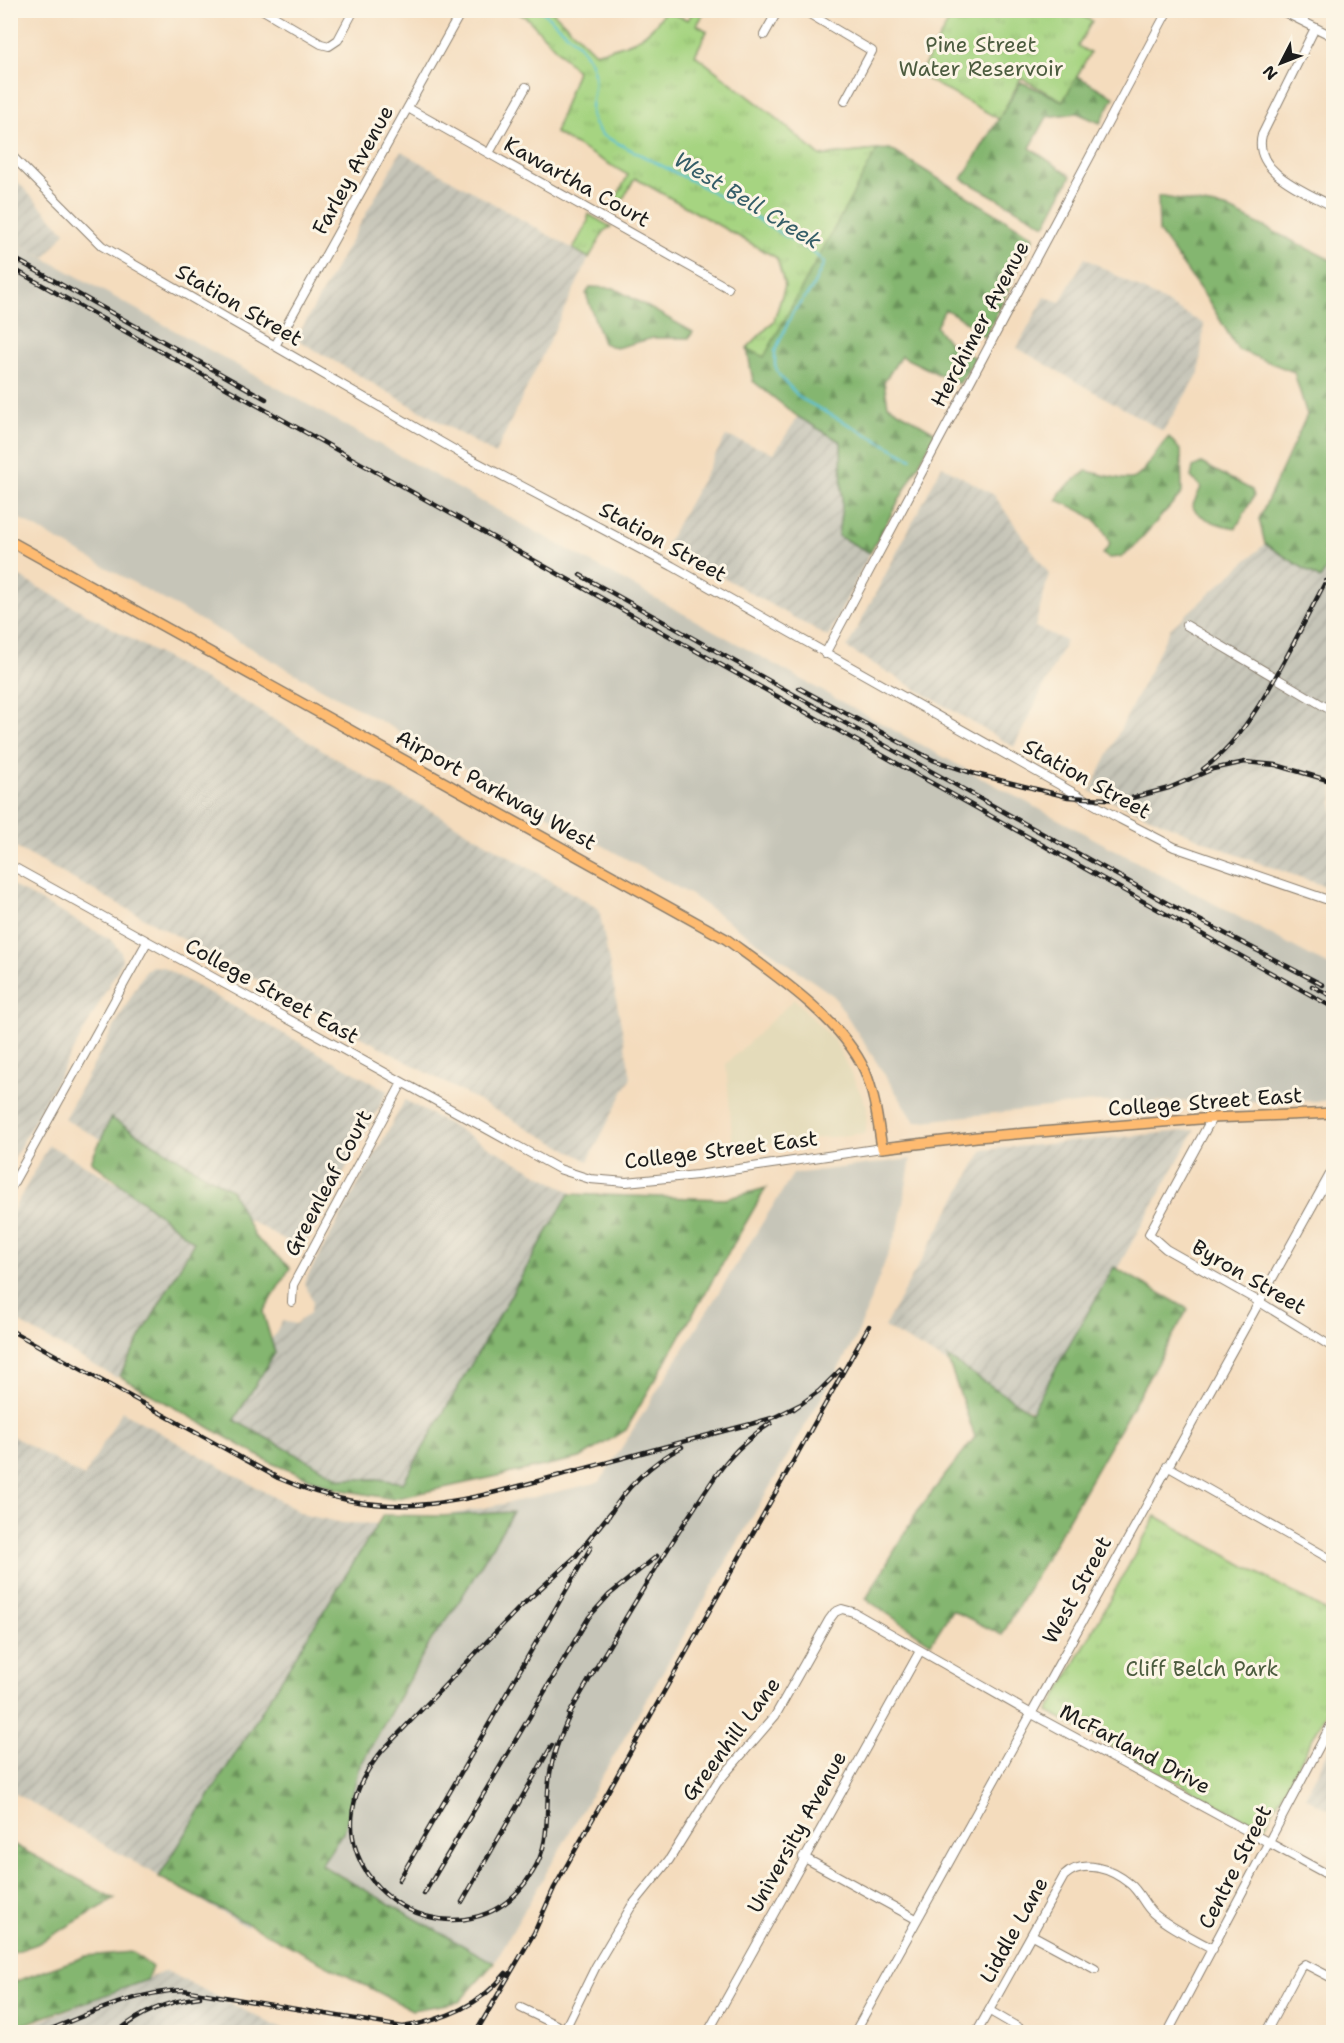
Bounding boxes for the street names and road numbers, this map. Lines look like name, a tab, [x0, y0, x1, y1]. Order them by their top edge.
street label: Farley Avenue	[306, 100, 400, 240]
street label: Kawartha Court	[499, 130, 655, 234]
street label: Herchimer Avenue	[924, 236, 1036, 412]
street label: Station Street	[171, 257, 307, 353]
street label: Station Street	[594, 495, 732, 589]
street label: Airport Parkway West	[391, 723, 601, 857]
street label: Station Street	[1018, 732, 1156, 826]
street label: College Street East	[180, 932, 364, 1050]
street label: College Street East	[1107, 1081, 1303, 1123]
street label: Greenleaf Court	[278, 1105, 378, 1261]
street label: College Street East	[623, 1124, 819, 1176]
street label: Byron Street	[1187, 1233, 1311, 1321]
street label: West Street	[1036, 1531, 1118, 1649]
street label: Greenhill Lane	[675, 1671, 787, 1807]
street label: McFarland Drive	[1055, 1697, 1215, 1801]
street label: University Avenue	[741, 1746, 853, 1918]
street label: Centre Street	[1192, 1800, 1278, 1934]
street label: Liddle Lane	[973, 1872, 1055, 1988]

